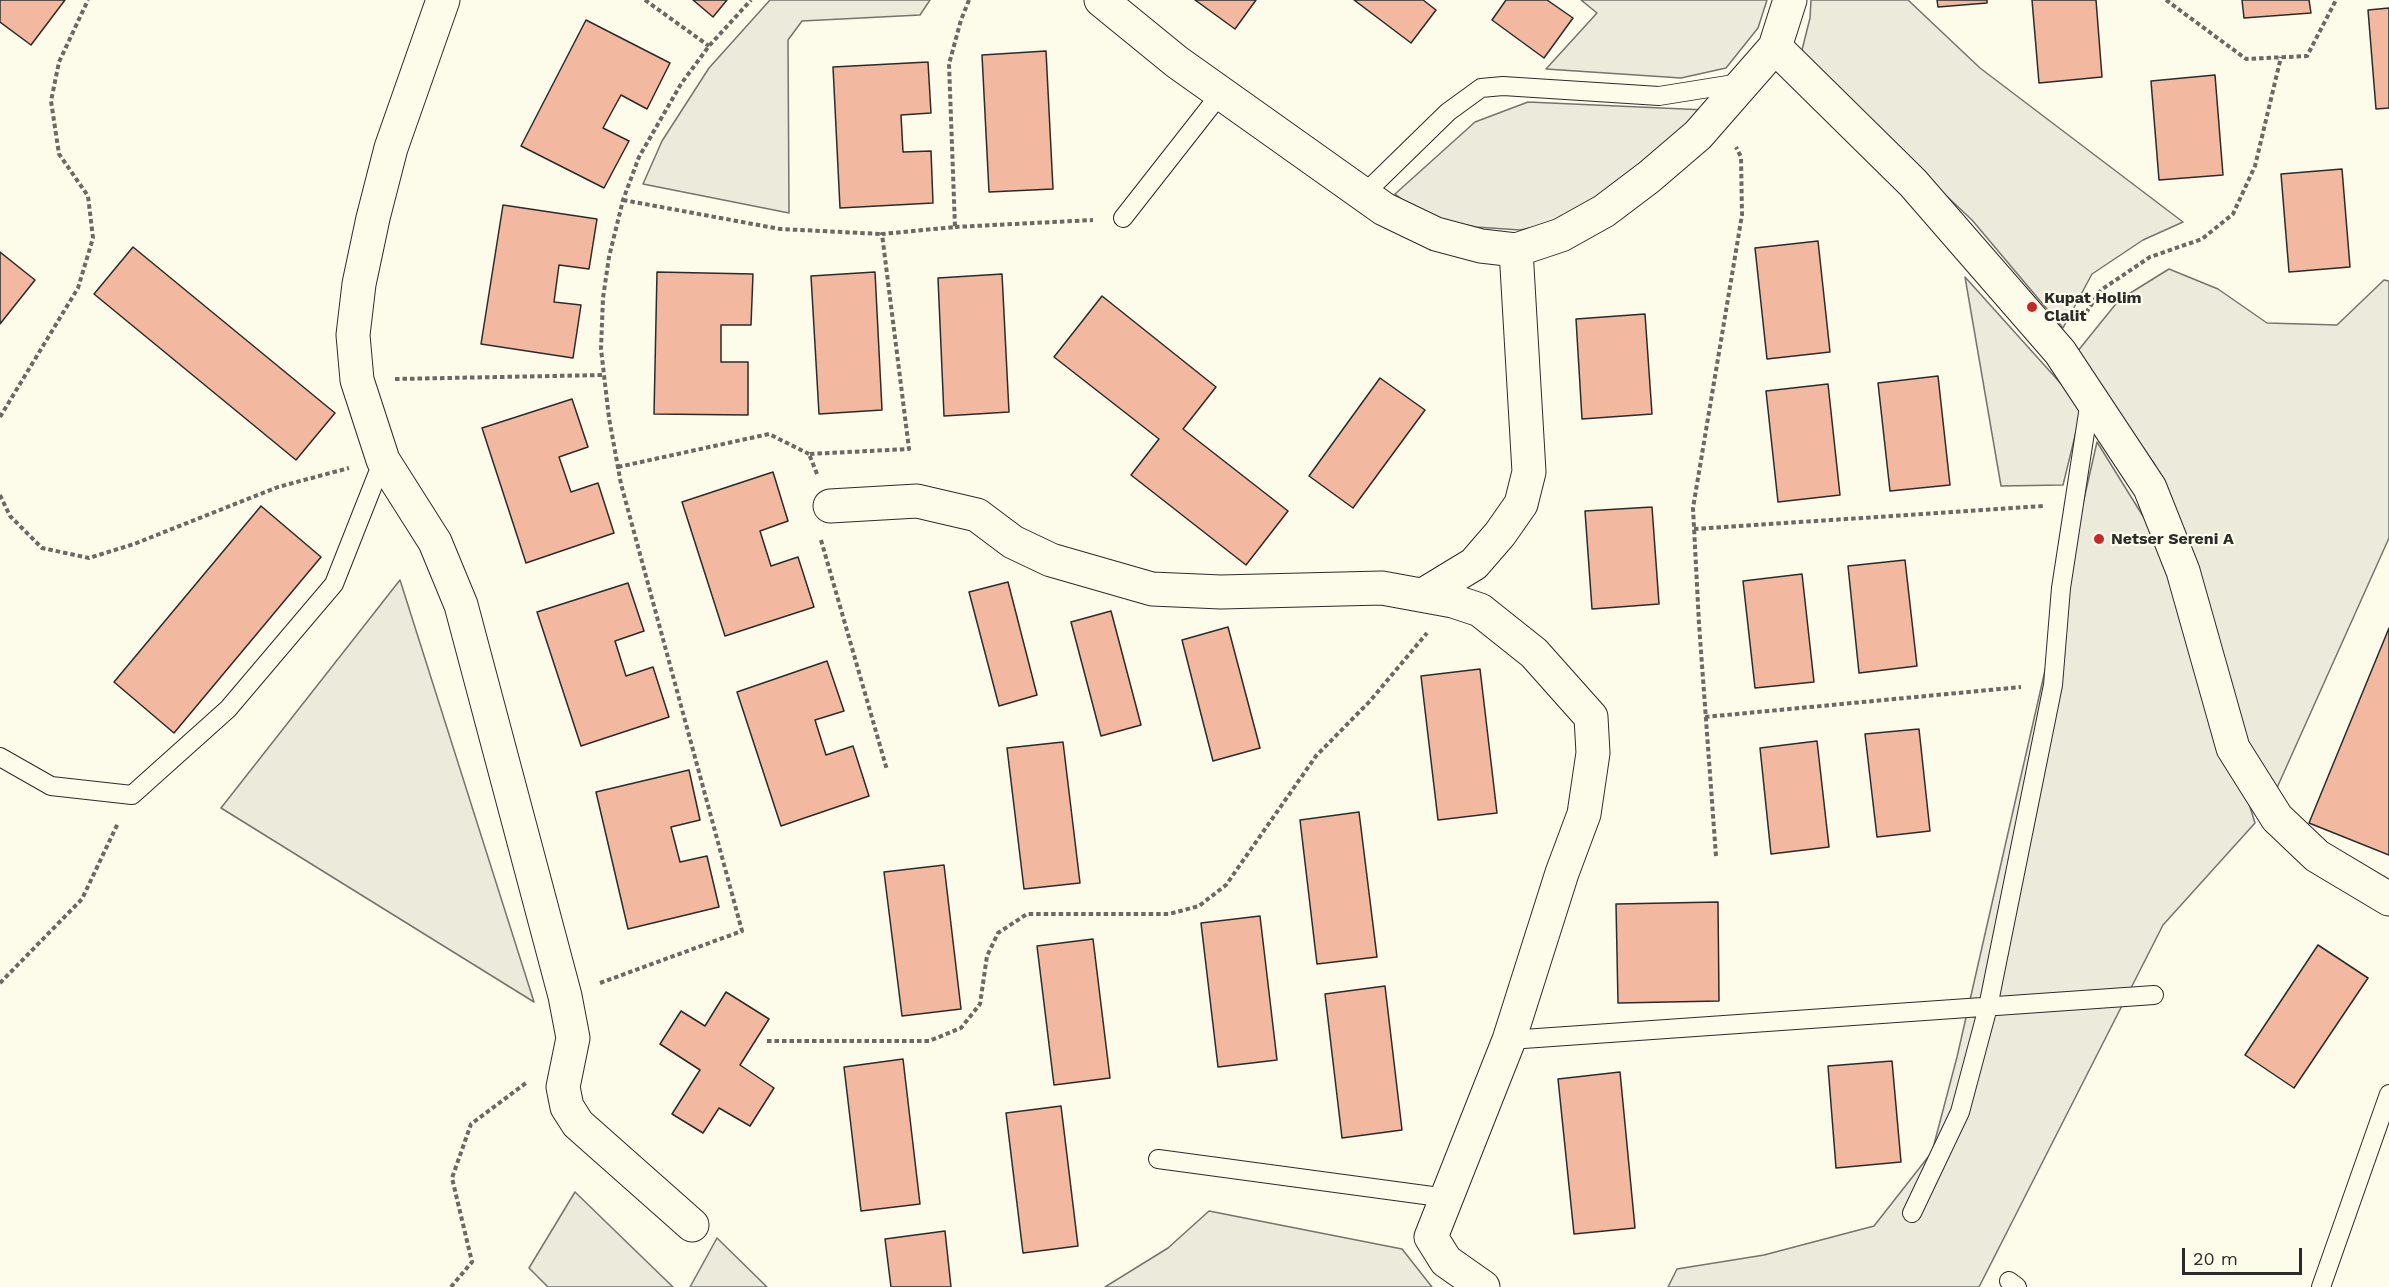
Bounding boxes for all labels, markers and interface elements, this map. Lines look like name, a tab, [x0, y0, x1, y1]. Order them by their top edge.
place label: Kupat Holim Clalit	[2044, 288, 2142, 326]
marker: Kupat Holim Clalit	[2025, 300, 2039, 314]
place label: Netser Sereni A	[2111, 529, 2234, 549]
marker: Netser Sereni A	[2092, 532, 2106, 546]
scale bar	[2185, 1236, 2305, 1274]
text: 20 m	[2193, 1248, 2238, 1269]

